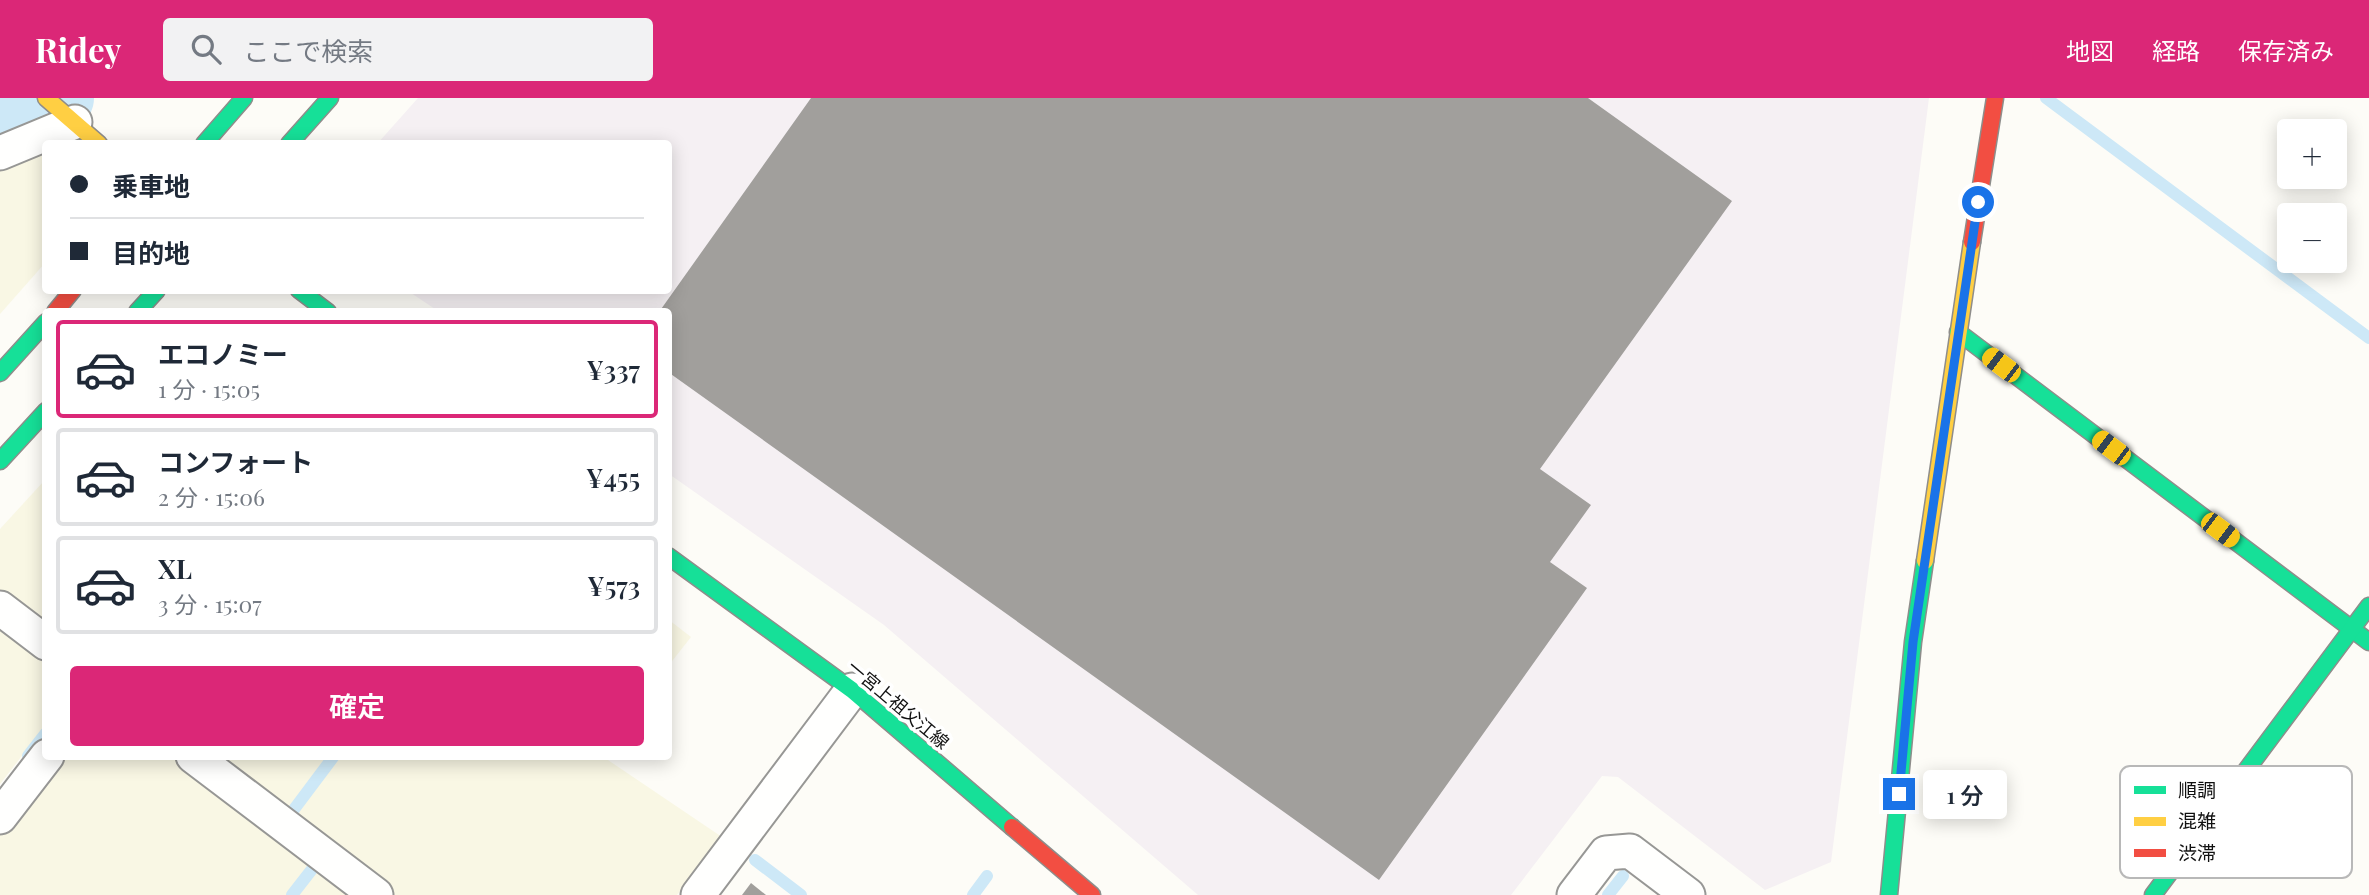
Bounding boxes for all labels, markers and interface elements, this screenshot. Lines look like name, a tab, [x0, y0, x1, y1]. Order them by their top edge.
search box	[163, 18, 653, 81]
text: Ridey	[35, 27, 121, 71]
icon: search	[187, 30, 225, 68]
text: ここで検索	[243, 33, 373, 68]
text: 地図	[2066, 34, 2114, 66]
text: 経路	[2152, 34, 2200, 66]
text: 保存済み	[2238, 34, 2334, 66]
map controls	[2277, 119, 2347, 273]
button: +	[2277, 119, 2347, 189]
text: 乗車地	[112, 168, 190, 203]
route start	[1962, 186, 1994, 218]
button: −	[2277, 203, 2347, 273]
text: 目的地	[112, 235, 190, 270]
text: エコノミー	[158, 336, 288, 371]
icon: car	[74, 338, 137, 401]
car	[1978, 344, 2025, 386]
text: ¥337	[587, 352, 640, 387]
text: 1 分 · 15:05	[158, 373, 260, 404]
car	[2088, 427, 2135, 469]
text: コンフォート	[158, 444, 313, 479]
icon: car	[74, 446, 137, 509]
text: ¥455	[586, 460, 640, 495]
text: 2 分 · 15:06	[158, 481, 265, 512]
car	[2197, 509, 2244, 551]
text: XL	[158, 551, 192, 586]
icon: car	[74, 554, 137, 617]
text: ¥573	[587, 568, 640, 603]
text: 3 分 · 15:07	[158, 588, 262, 619]
street label: 一宮上祖父江線	[843, 655, 955, 754]
button: 確定	[70, 666, 644, 746]
legend	[2120, 766, 2352, 878]
callout: 1 分	[1924, 770, 2008, 818]
text: 順調	[2178, 776, 2216, 802]
route end	[1883, 778, 1915, 810]
text: 1 分	[1946, 779, 1984, 810]
text: 混雑	[2178, 807, 2216, 833]
text: 渋滞	[2178, 839, 2216, 865]

